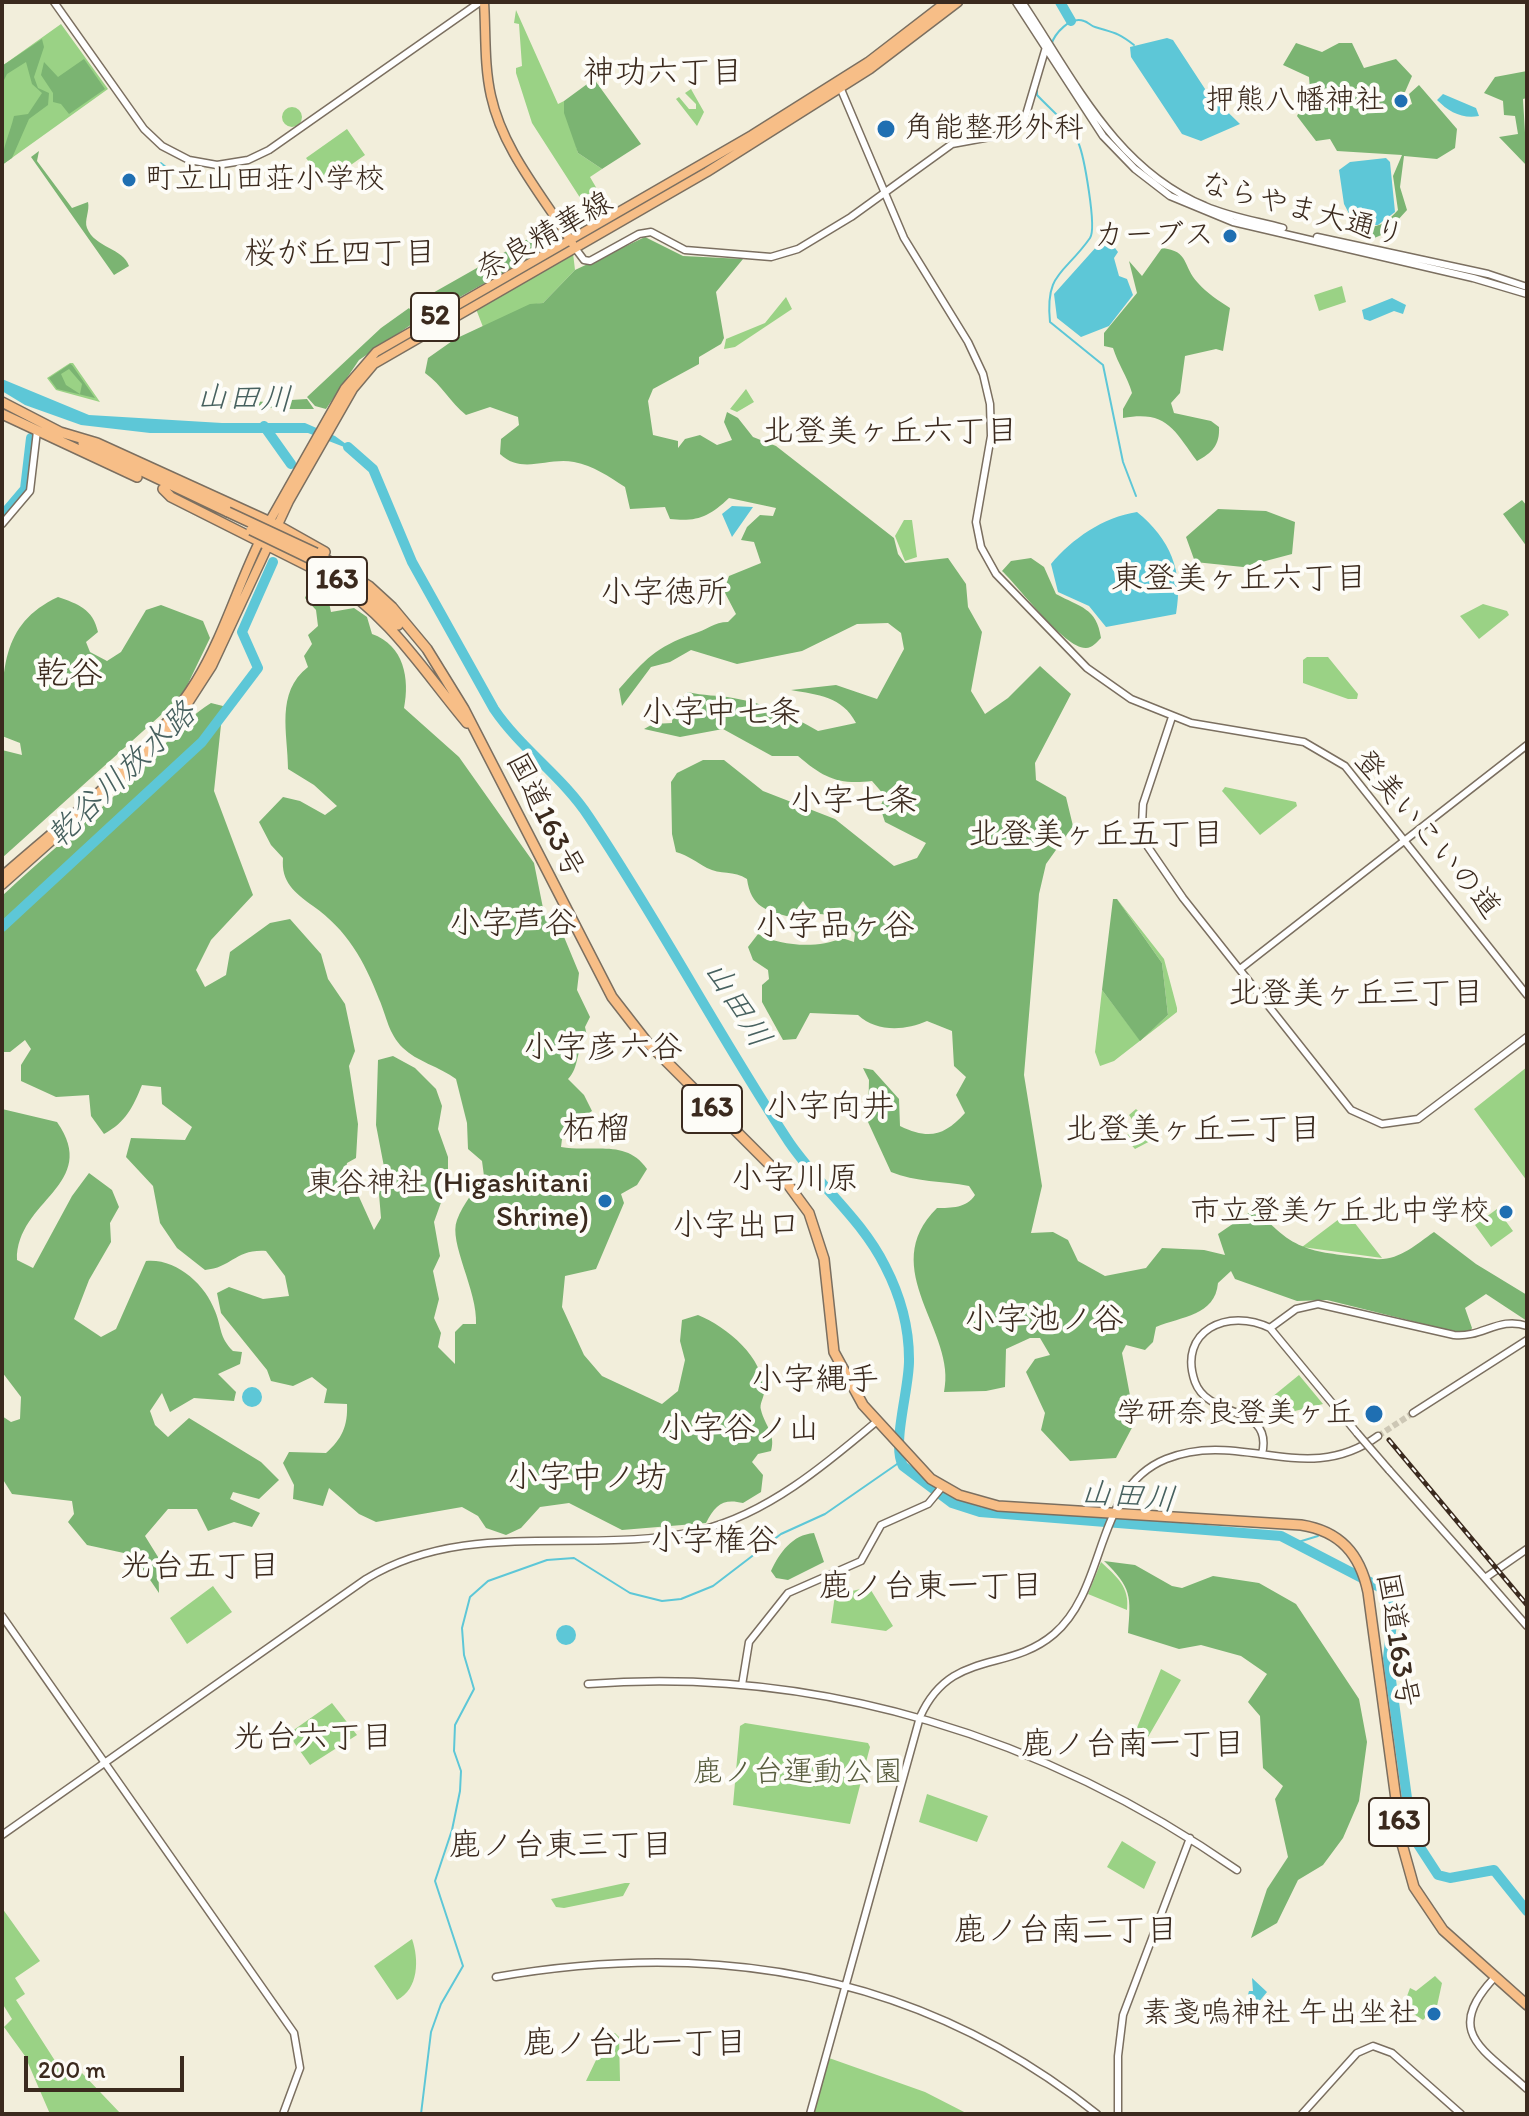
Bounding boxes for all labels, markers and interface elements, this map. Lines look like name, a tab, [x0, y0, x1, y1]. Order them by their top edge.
district label: 神功六丁目	[583, 55, 743, 93]
place label: 押熊八幡神社	[1205, 83, 1385, 119]
marker: 押熊八幡神社	[1392, 92, 1410, 110]
place label: 角能整形外科	[904, 111, 1084, 147]
marker: 角能整形外科	[875, 118, 897, 140]
place label: 町立山田荘小学校	[145, 162, 385, 198]
street label: ならやま大通り	[1196, 166, 1408, 256]
marker: 町立山田荘小学校	[120, 171, 138, 189]
street label: 奈良精華線	[471, 185, 619, 289]
place label: カーブス	[1094, 218, 1214, 254]
marker: カーブス	[1221, 227, 1239, 245]
district label: 桜が丘四丁目	[244, 236, 436, 274]
road number: 52	[411, 293, 459, 341]
water label: 山田川	[195, 379, 293, 421]
district label: 北登美ヶ丘六丁目	[762, 414, 1018, 452]
road number: 163	[307, 557, 367, 605]
district label: 東登美ヶ丘六丁目	[1111, 561, 1367, 599]
district label: 小字徳所	[600, 575, 728, 613]
district label: 乾谷	[35, 655, 103, 695]
district label: 小字中七条	[641, 695, 801, 733]
water label: 乾谷川放水路	[41, 696, 205, 856]
street label: 登美いこいの道	[1345, 743, 1507, 927]
street label: 国道163号	[497, 747, 591, 885]
district label: 小字七条	[790, 783, 918, 821]
district label: 北登美ヶ丘五丁目	[968, 817, 1224, 855]
district label: 小字芦谷	[449, 906, 577, 944]
district label: 小字品ヶ谷	[755, 908, 915, 946]
water label: 山田川	[694, 954, 778, 1056]
district label: 北登美ヶ丘三丁目	[1228, 976, 1484, 1014]
district label: 小字彦六谷	[523, 1030, 683, 1068]
road number: 163	[682, 1085, 742, 1133]
district label: 小字向井	[766, 1089, 894, 1127]
district label: 柘榴	[562, 1110, 630, 1150]
district label: 北登美ヶ丘二丁目	[1065, 1112, 1321, 1150]
district label: 小字川原	[731, 1161, 859, 1199]
place label: 東谷神社 (Higashitani Shrine)	[306, 1166, 589, 1236]
marker: 東谷神社 (Higashitani Shrine)	[596, 1192, 614, 1210]
place label: 市立登美ケ丘北中学校	[1190, 1194, 1490, 1230]
marker: 市立登美ケ丘北中学校	[1497, 1203, 1515, 1221]
district label: 小字出口	[672, 1208, 800, 1246]
district label: 小字池ノ谷	[964, 1302, 1124, 1340]
district label: 小字縄手	[751, 1362, 879, 1400]
place label: 学研奈良登美ヶ丘	[1116, 1396, 1356, 1432]
marker: 学研奈良登美ヶ丘	[1363, 1403, 1385, 1425]
district label: 小字谷ノ山	[660, 1411, 820, 1449]
district label: 小字中ノ坊	[507, 1460, 667, 1498]
water label: 山田川	[1079, 1475, 1177, 1521]
district label: 小字権谷	[650, 1523, 778, 1561]
district label: 光台五丁目	[120, 1549, 280, 1587]
district label: 鹿ノ台東一丁目	[819, 1569, 1043, 1607]
street label: 国道163号	[1368, 1570, 1424, 1710]
district label: 光台六丁目	[233, 1720, 393, 1758]
district label: 鹿ノ台南一丁目	[1021, 1727, 1245, 1765]
park label: 鹿ノ台運動公園	[693, 1755, 903, 1791]
road number: 163	[1369, 1798, 1429, 1846]
district label: 鹿ノ台東三丁目	[449, 1828, 673, 1866]
district label: 鹿ノ台南二丁目	[954, 1913, 1178, 1951]
place label: 素戔嗚神社 午出坐社	[1141, 1996, 1418, 2032]
marker: 素戔嗚神社 午出坐社	[1425, 2005, 1443, 2023]
district label: 鹿ノ台北一丁目	[523, 2026, 747, 2064]
scale bar	[28, 2040, 188, 2090]
text: 200 m	[38, 2055, 106, 2084]

